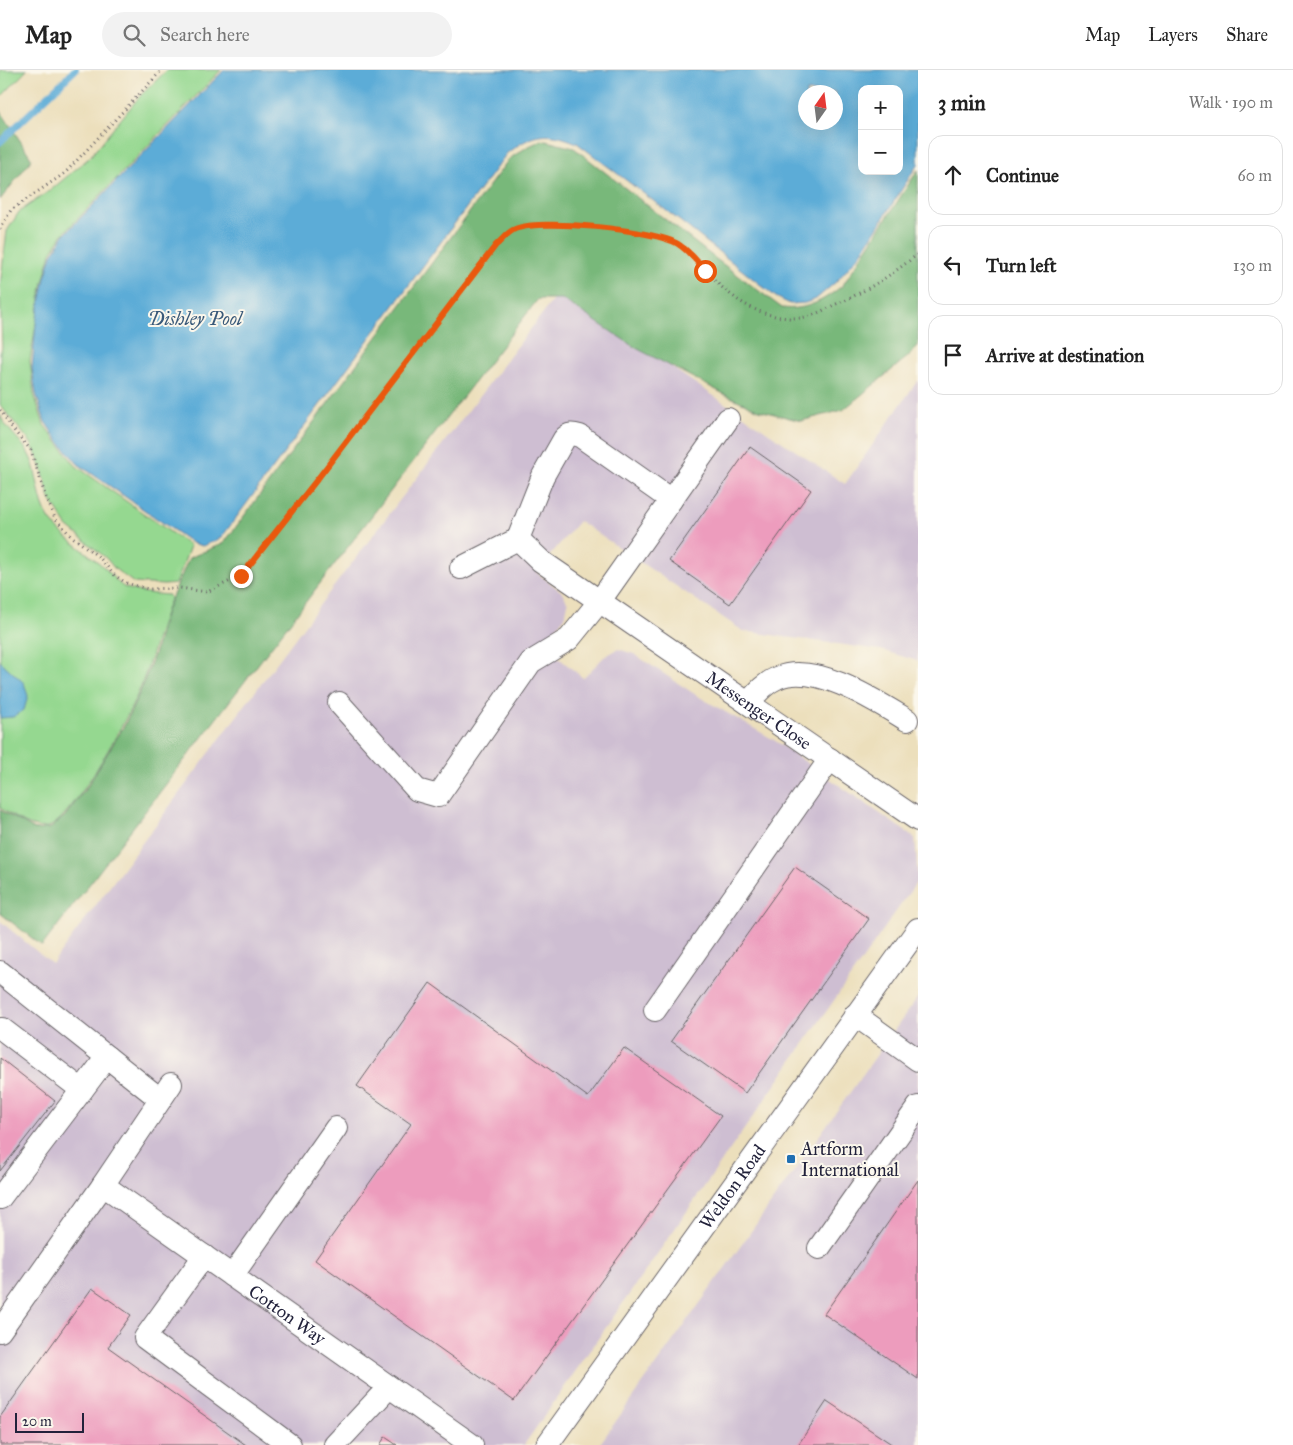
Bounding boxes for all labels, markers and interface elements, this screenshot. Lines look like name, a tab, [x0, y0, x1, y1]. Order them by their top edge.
search box	[102, 12, 452, 57]
text: Map	[25, 20, 72, 50]
icon: search	[120, 21, 148, 49]
text: Search here	[160, 23, 250, 46]
text: Map	[1085, 24, 1120, 46]
text: Layers	[1148, 24, 1198, 46]
text: Share	[1226, 24, 1268, 46]
north arrow	[798, 85, 843, 130]
map controls	[858, 85, 903, 175]
button: +	[858, 85, 903, 130]
text: 3 min	[938, 90, 986, 116]
text: Walk · 190 m	[1189, 93, 1273, 112]
button: −	[858, 130, 903, 175]
icon: ahead	[939, 161, 967, 189]
text: Continue	[986, 164, 1059, 187]
text: 60 m	[1238, 166, 1272, 185]
icon: left	[939, 251, 967, 279]
text: Turn left	[986, 254, 1056, 277]
text: 130 m	[1233, 256, 1272, 275]
route start	[694, 260, 717, 283]
water label: Dishley Pool	[148, 307, 244, 330]
icon: arrive	[939, 341, 967, 369]
text: Arrive at destination	[986, 344, 1144, 367]
route end	[230, 565, 253, 588]
street label: Messenger Close	[702, 667, 816, 754]
place label: Artform International	[800, 1138, 899, 1181]
street label: Weldon Road	[695, 1140, 770, 1233]
marker: Artform International	[785, 1153, 797, 1165]
street label: Cotton Way	[244, 1280, 330, 1350]
scale bar	[15, 1410, 84, 1433]
text: 20 m	[22, 1413, 52, 1430]

